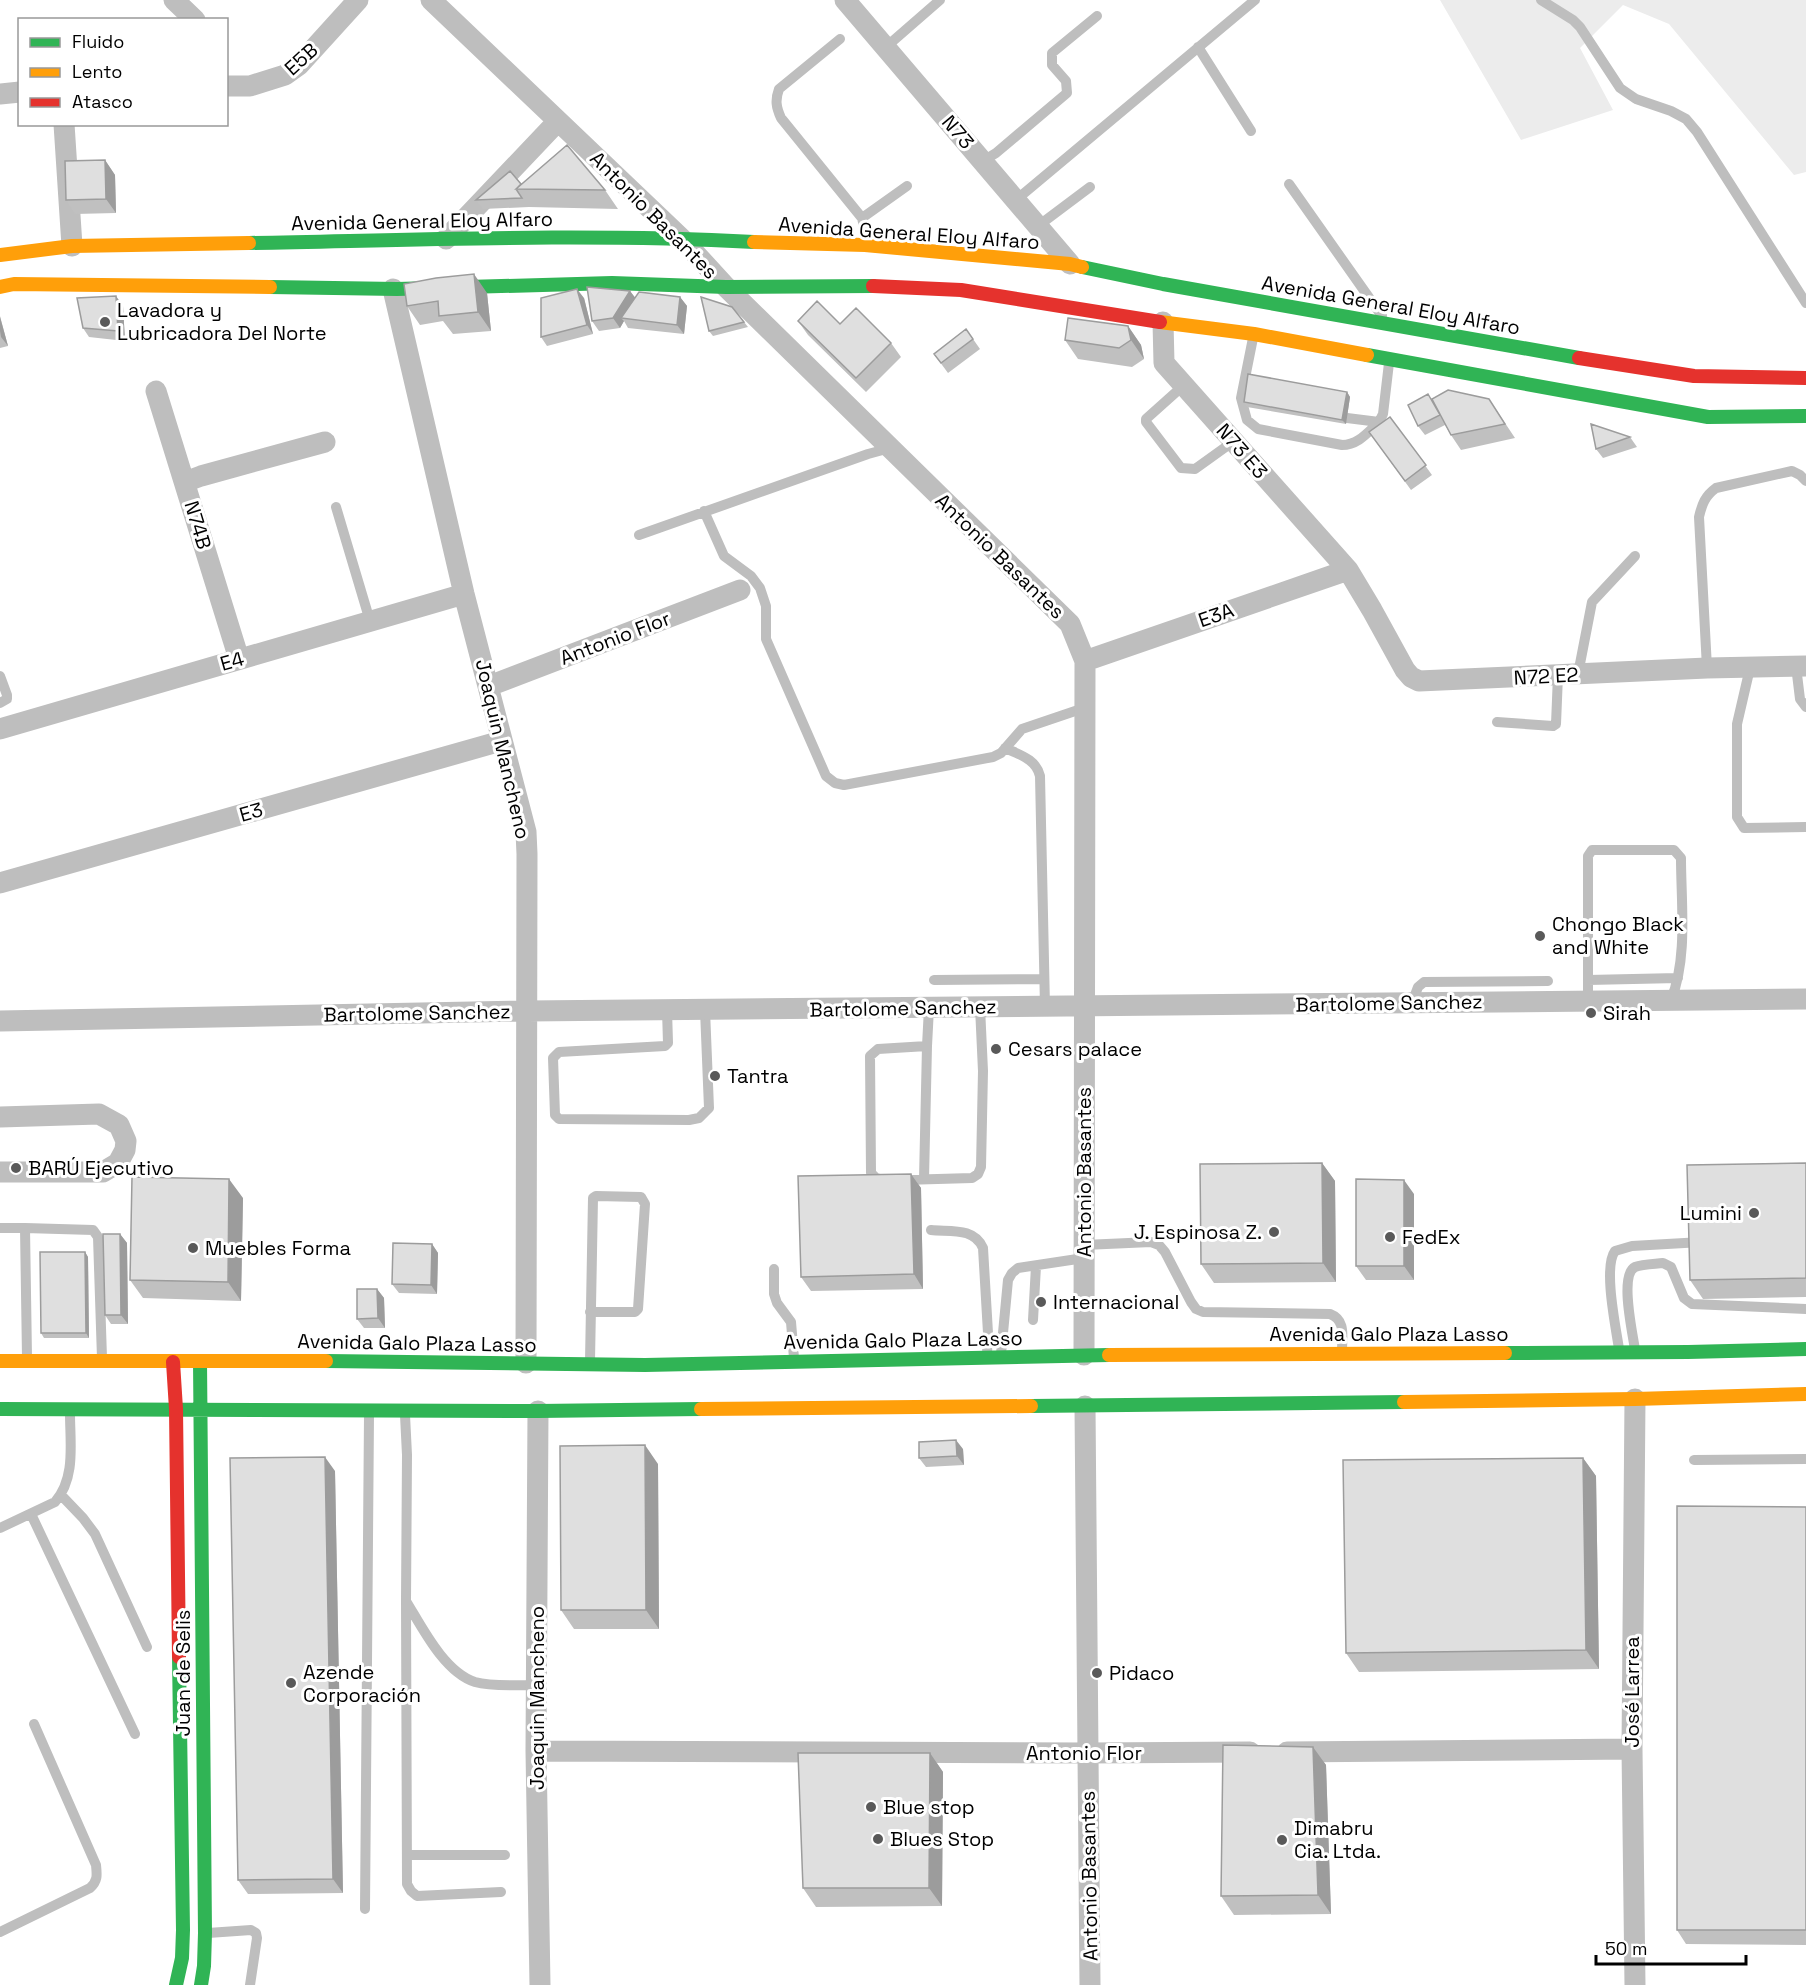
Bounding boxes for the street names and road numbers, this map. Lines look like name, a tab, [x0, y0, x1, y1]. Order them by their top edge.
street label: E5B	[279, 37, 323, 81]
street label: N73	[936, 110, 980, 154]
street label: Antonio Basantes	[585, 146, 723, 284]
street label: Avenida General Eloy Alfaro	[291, 206, 553, 236]
street label: Avenida General Eloy Alfaro	[777, 211, 1041, 255]
street label: Avenida General Eloy Alfaro	[1260, 269, 1522, 341]
street label: N73 E3	[1211, 418, 1273, 484]
street label: Antonio Basantes	[930, 488, 1070, 624]
street label: N74B	[178, 498, 218, 552]
street label: E3A	[1195, 597, 1238, 633]
street label: Antonio Flor	[556, 605, 674, 671]
street label: E4	[217, 645, 247, 677]
street label: Joaquin Mancheno	[470, 656, 536, 842]
street label: N72 E2	[1513, 661, 1579, 691]
street label: E3	[236, 796, 266, 828]
street label: Bartolome Sanchez	[1295, 988, 1483, 1018]
street label: Bartolome Sanchez	[809, 993, 997, 1023]
street label: Bartolome Sanchez	[323, 998, 511, 1028]
street label: Antonio Basantes	[1071, 1087, 1097, 1257]
street label: Avenida Galo Plaza Lasso	[1269, 1321, 1509, 1347]
street label: Avenida Galo Plaza Lasso	[783, 1325, 1023, 1355]
street label: Avenida Galo Plaza Lasso	[297, 1328, 537, 1358]
street label: Joaquin Mancheno	[524, 1606, 550, 1790]
street label: Juan de Selis	[170, 1610, 196, 1736]
street label: José Larrea	[1619, 1636, 1645, 1748]
street label: Antonio Flor	[1026, 1740, 1142, 1766]
street label: Antonio Basantes	[1075, 1791, 1103, 1961]

